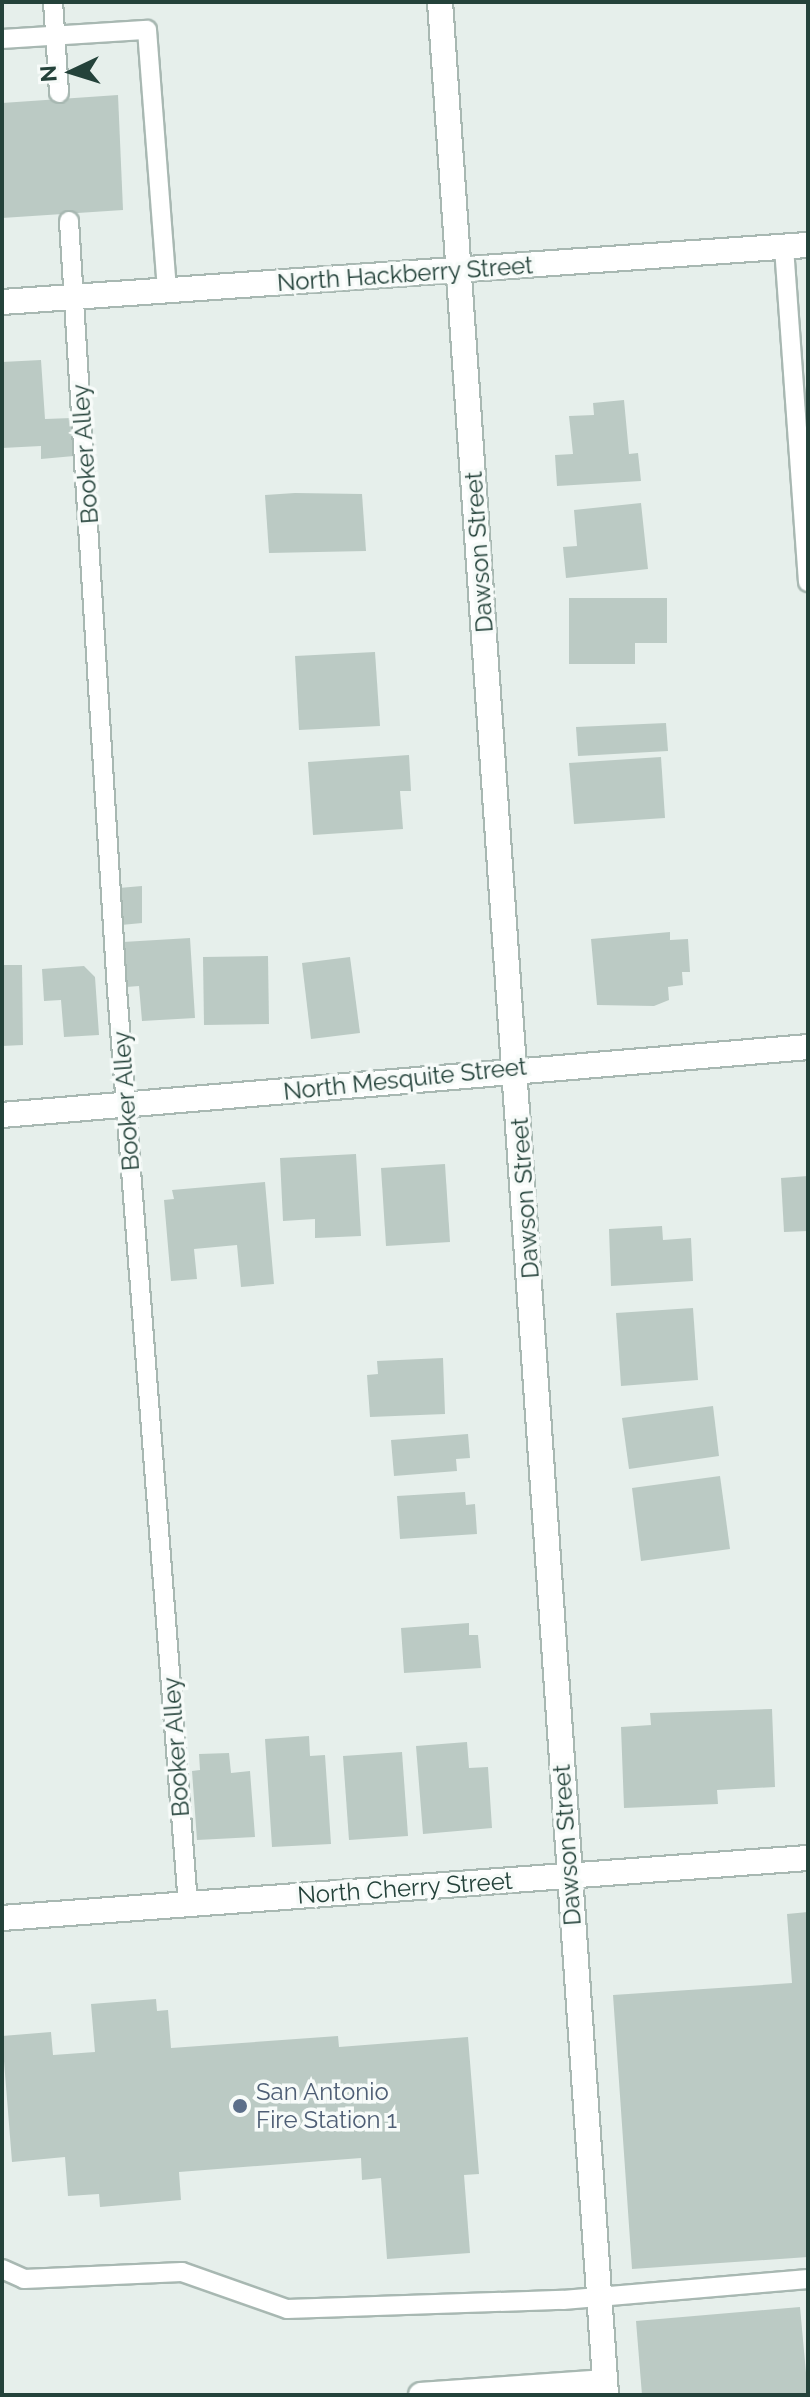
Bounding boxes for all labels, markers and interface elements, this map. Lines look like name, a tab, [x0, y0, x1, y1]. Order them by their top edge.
north arrow	[32, 32, 112, 112]
text: N	[35, 64, 62, 83]
street label: North Hackberry Street	[276, 251, 534, 297]
street label: Booker Alley	[66, 383, 104, 525]
street label: Dawson Street	[459, 470, 499, 634]
street label: Booker Alley	[107, 1030, 145, 1172]
street label: North Mesquite Street	[282, 1052, 528, 1106]
street label: Dawson Street	[505, 1116, 545, 1280]
street label: Booker Alley	[157, 1676, 195, 1818]
street label: Dawson Street	[547, 1763, 587, 1927]
street label: North Cherry Street	[296, 1866, 514, 1910]
place label: San Antonio Fire Station 1	[256, 2078, 397, 2134]
marker: San Antonio Fire Station 1	[231, 2097, 249, 2115]

